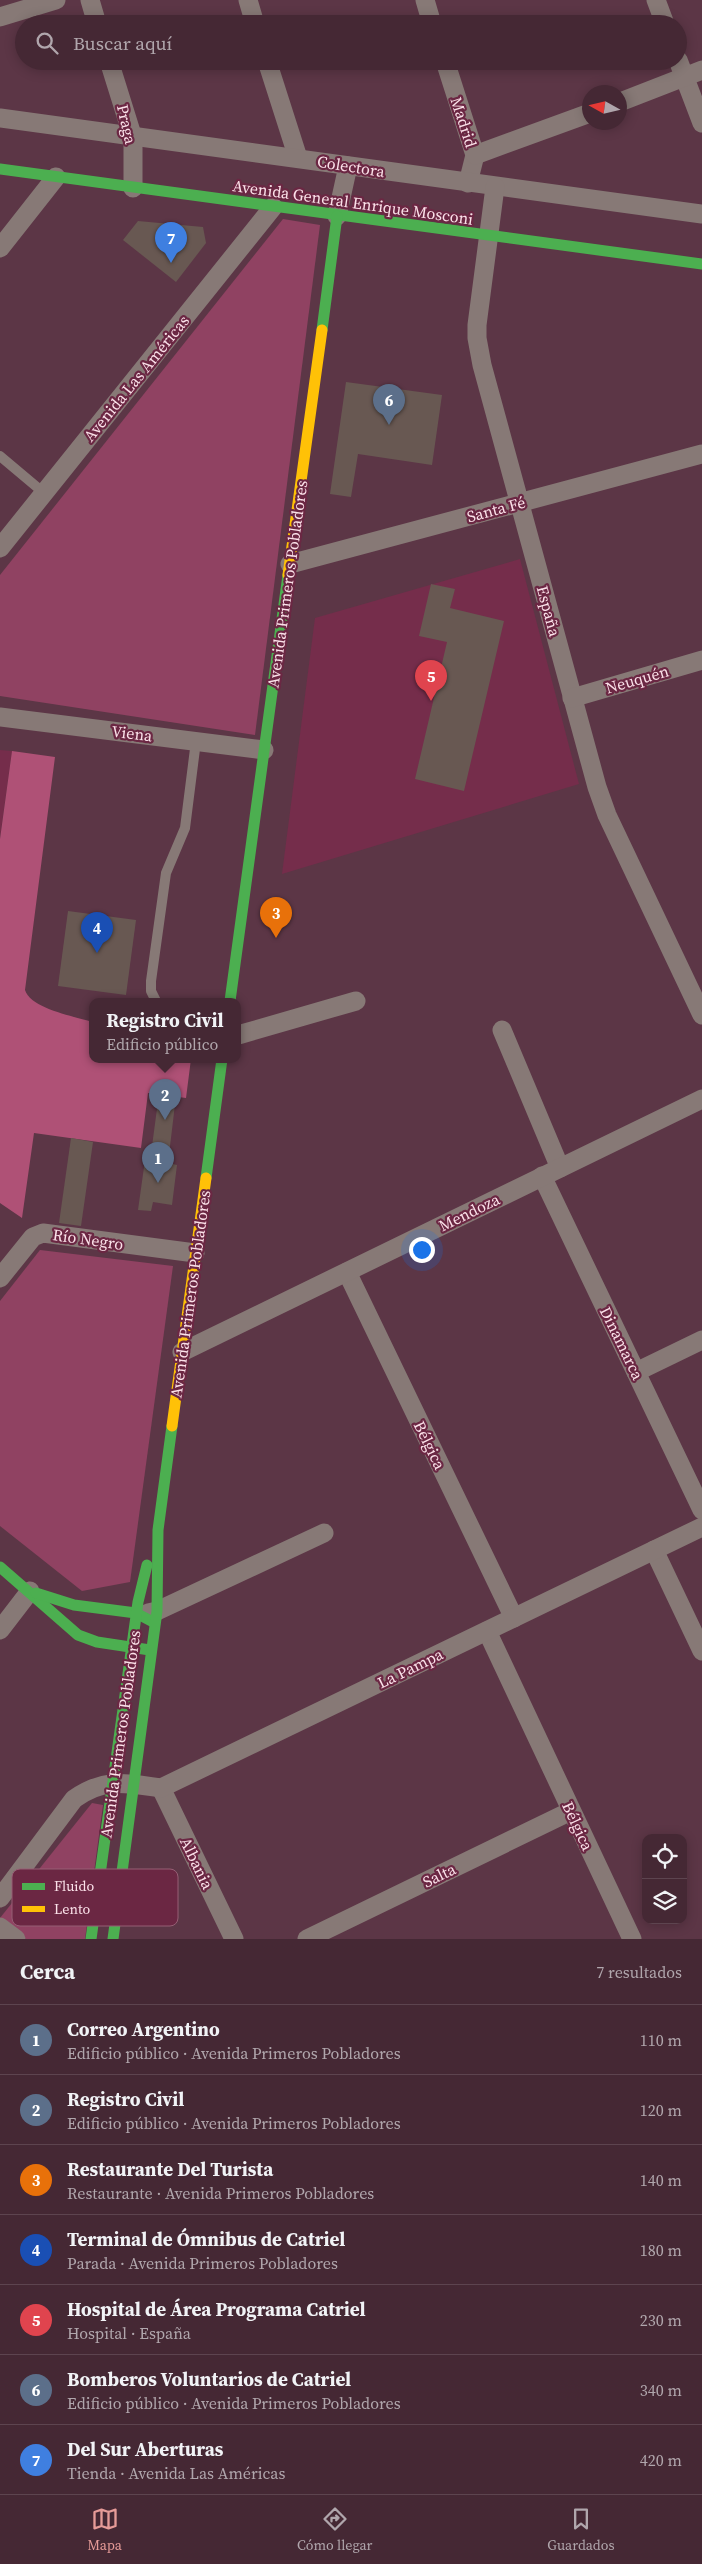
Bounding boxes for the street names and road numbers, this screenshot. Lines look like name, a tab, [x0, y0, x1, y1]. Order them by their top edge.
street label: Madrid	[446, 94, 482, 150]
street label: Praga	[112, 102, 142, 147]
street label: Colectora	[316, 150, 387, 182]
street label: Avenida General Enrique Mosconi	[231, 174, 475, 230]
street label: Avenida Las Américas	[78, 310, 194, 446]
street label: Avenida Primeros Pobladores	[262, 479, 312, 689]
street label: Santa Fé	[464, 491, 528, 527]
street label: España	[532, 583, 567, 640]
street label: Neuquén	[603, 659, 671, 699]
street label: Viena	[110, 720, 155, 747]
street label: Mendoza	[435, 1187, 504, 1236]
street label: Avenida Primeros Pobladores	[165, 1189, 215, 1399]
street label: Río Negro	[51, 1223, 125, 1255]
street label: Dinamarca	[595, 1303, 650, 1384]
street label: Bélgica	[409, 1417, 452, 1474]
street label: Avenida Primeros Pobladores	[95, 1629, 145, 1839]
street label: La Pampa	[373, 1642, 447, 1693]
street label: Bélgica	[557, 1798, 599, 1855]
street label: Albania	[175, 1833, 219, 1893]
street label: Salta	[419, 1857, 460, 1892]

